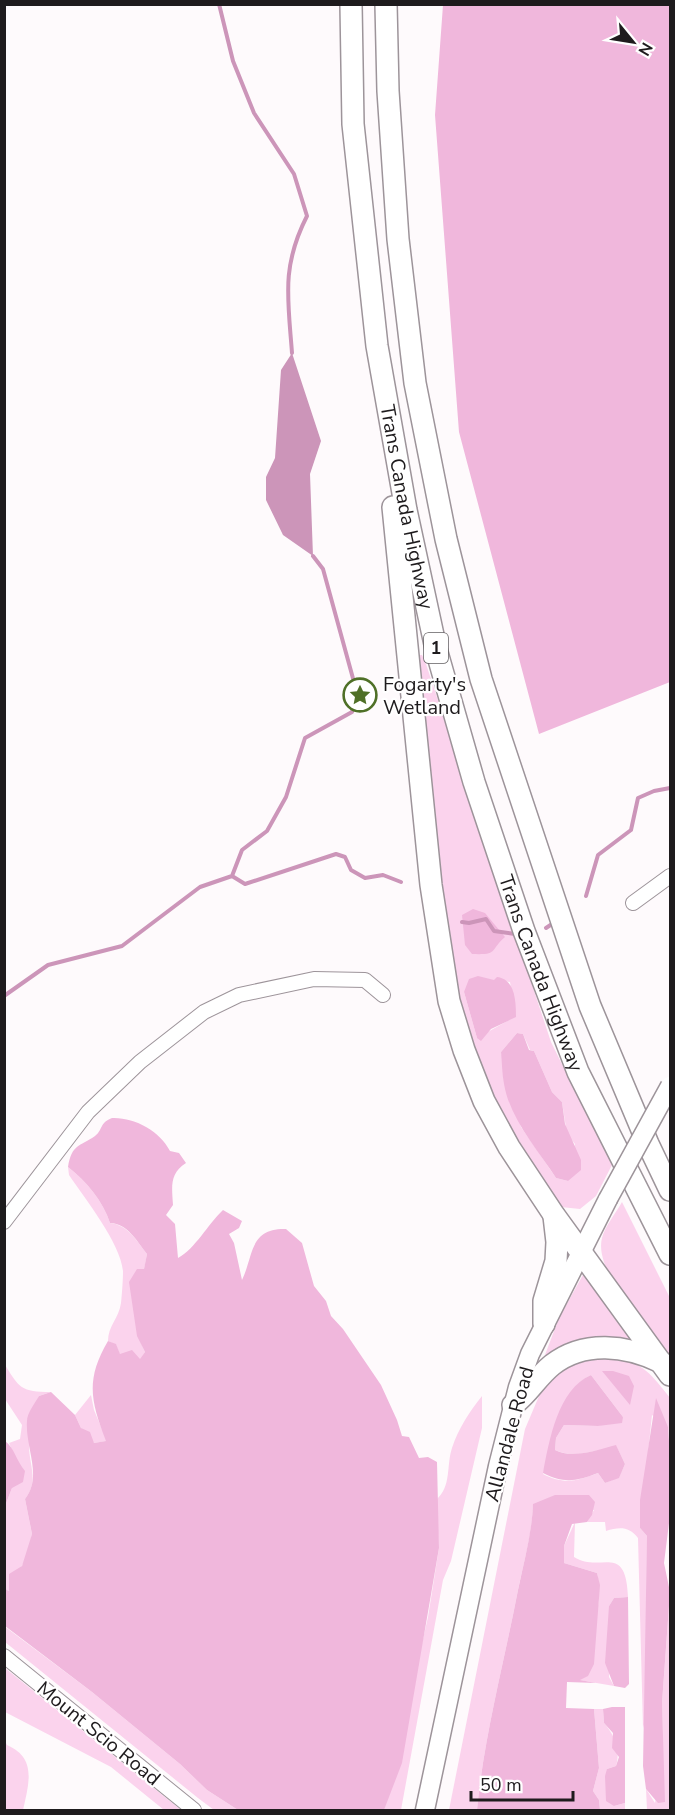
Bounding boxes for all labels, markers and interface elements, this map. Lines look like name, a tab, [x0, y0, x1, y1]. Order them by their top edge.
north arrow	[603, 12, 663, 72]
text: N	[633, 38, 658, 60]
street label: Trans Canada Highway	[374, 403, 440, 612]
road number: 1	[424, 633, 448, 663]
place label: Fogarty's Wetland	[383, 671, 466, 721]
place icon: Fogarty's Wetland	[342, 677, 378, 713]
street label: Trans Canada Highway	[492, 871, 590, 1076]
street label: Allandale Road	[478, 1364, 540, 1505]
street label: Mount Scio Road	[31, 1675, 166, 1792]
scale bar	[471, 1764, 573, 1802]
text: 50 m	[480, 1773, 522, 1797]

